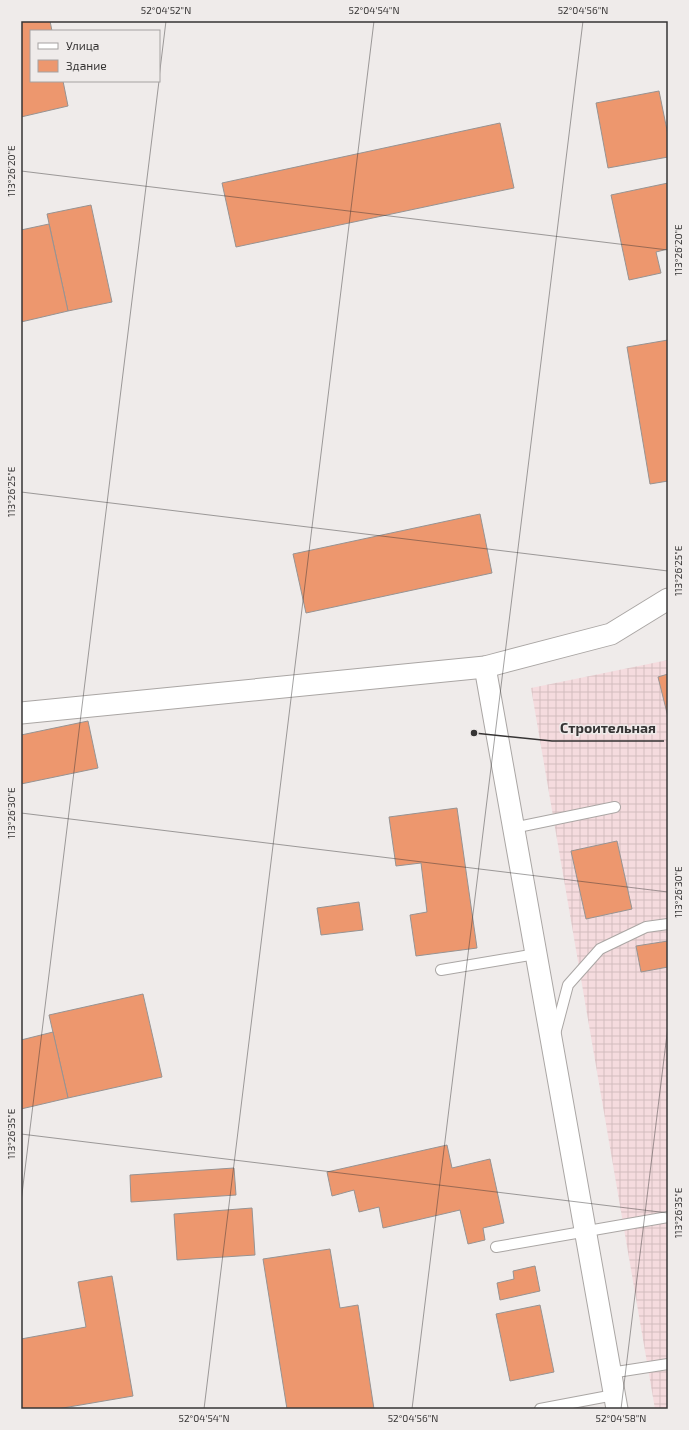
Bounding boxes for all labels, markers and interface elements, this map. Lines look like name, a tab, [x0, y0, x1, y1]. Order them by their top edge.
text: 52°04'52"N	[141, 4, 191, 16]
text: 52°04'54"N	[349, 4, 399, 16]
text: 52°04'56"N	[558, 4, 608, 16]
legend	[30, 30, 160, 82]
text: Улица	[66, 38, 99, 52]
text: Здание	[66, 58, 107, 72]
text: 113°26'20"E	[5, 145, 17, 197]
text: 113°26'20"E	[672, 224, 684, 276]
text: 113°26'25"E	[5, 466, 17, 517]
text: 113°26'25"E	[672, 545, 684, 596]
callout: Строительная	[552, 715, 664, 741]
text: Строительная	[560, 719, 656, 736]
text: 113°26'30"E	[5, 787, 17, 839]
text: 113°26'30"E	[672, 866, 684, 918]
text: 113°26'35"E	[5, 1108, 17, 1159]
text: 113°26'35"E	[672, 1187, 684, 1238]
text: 52°04'54"N	[179, 1412, 229, 1424]
text: 52°04'56"N	[388, 1412, 438, 1424]
text: 52°04'58"N	[596, 1412, 646, 1424]

